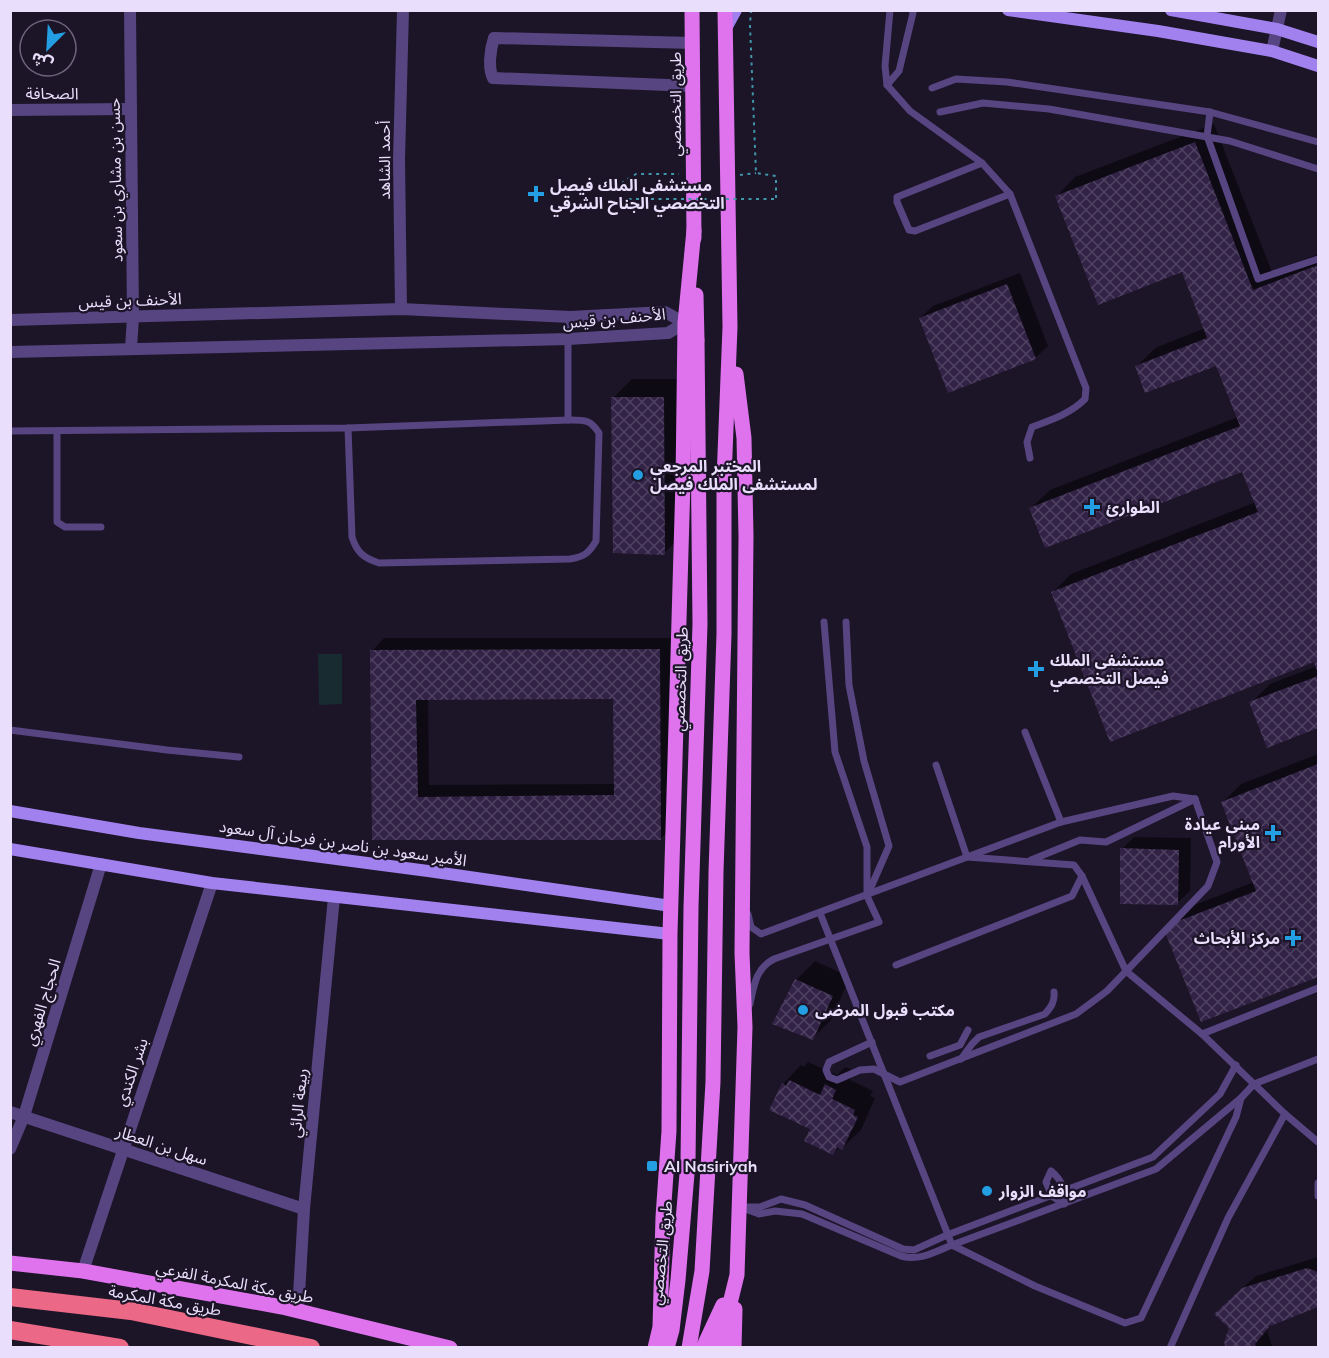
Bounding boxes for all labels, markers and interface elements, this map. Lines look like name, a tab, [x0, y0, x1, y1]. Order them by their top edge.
north arrow	[18, 18, 78, 78]
text: ش	[28, 48, 56, 75]
street label: طريق التخصصي	[665, 51, 688, 156]
street label: الصحافة	[26, 83, 78, 103]
street label: حسن بن مشاري بن سعود	[104, 98, 129, 262]
street label: أحمد الشاهد	[374, 120, 394, 200]
place label: مستشفى الملك فيصل التخصصي الجناح الشرقي	[550, 175, 725, 217]
marker: مستشفى الملك فيصل التخصصي الجناح الشرقي	[527, 185, 545, 203]
street label: الأحنف بن قيس	[78, 288, 182, 312]
street label: الأحنف بن قيس	[562, 304, 666, 332]
place label: المختبر المرجعي لمستشفى الملك فيصل	[650, 456, 817, 494]
marker: المختبر المرجعي لمستشفى الملك فيصل	[631, 468, 645, 482]
place label: الطوارئ	[1106, 497, 1160, 517]
marker: الطوارئ	[1083, 498, 1101, 516]
street label: طريق التخصصي	[668, 626, 695, 732]
place label: مستشفى الملك فيصل التخصصي	[1050, 650, 1169, 692]
marker: مستشفى الملك فيصل التخصصي	[1027, 660, 1045, 678]
place label: مبنى عيادة الأورام	[1185, 814, 1260, 854]
street label: الأمير سعود بن ناصر بن فرحان آل سعود	[218, 816, 468, 871]
marker: مبنى عيادة الأورام	[1264, 824, 1282, 842]
place label: مركز الأبحاث	[1194, 928, 1280, 948]
marker: مركز الأبحاث	[1284, 929, 1302, 947]
street label: الحجاج الفهري	[19, 956, 68, 1049]
place label: مكتب قبول المرضى	[815, 1000, 955, 1020]
marker: مكتب قبول المرضى	[796, 1003, 810, 1017]
street label: بشر الكندي	[110, 1035, 155, 1110]
street label: ربيعة الرائي	[284, 1067, 314, 1139]
street label: سهل بن العطار	[113, 1121, 210, 1169]
place label: Al Nasiriyah	[664, 1156, 757, 1176]
marker: Al Nasiriyah	[645, 1159, 659, 1173]
place label: مواقف الزوار	[998, 1181, 1087, 1201]
marker: مواقف الزوار	[980, 1184, 994, 1198]
street label: طريق التخصصي	[646, 1200, 679, 1306]
street label: طريق مكة المكرمة الفرعي	[155, 1257, 315, 1307]
street label: طريق مكة المكرمة	[107, 1281, 223, 1319]

